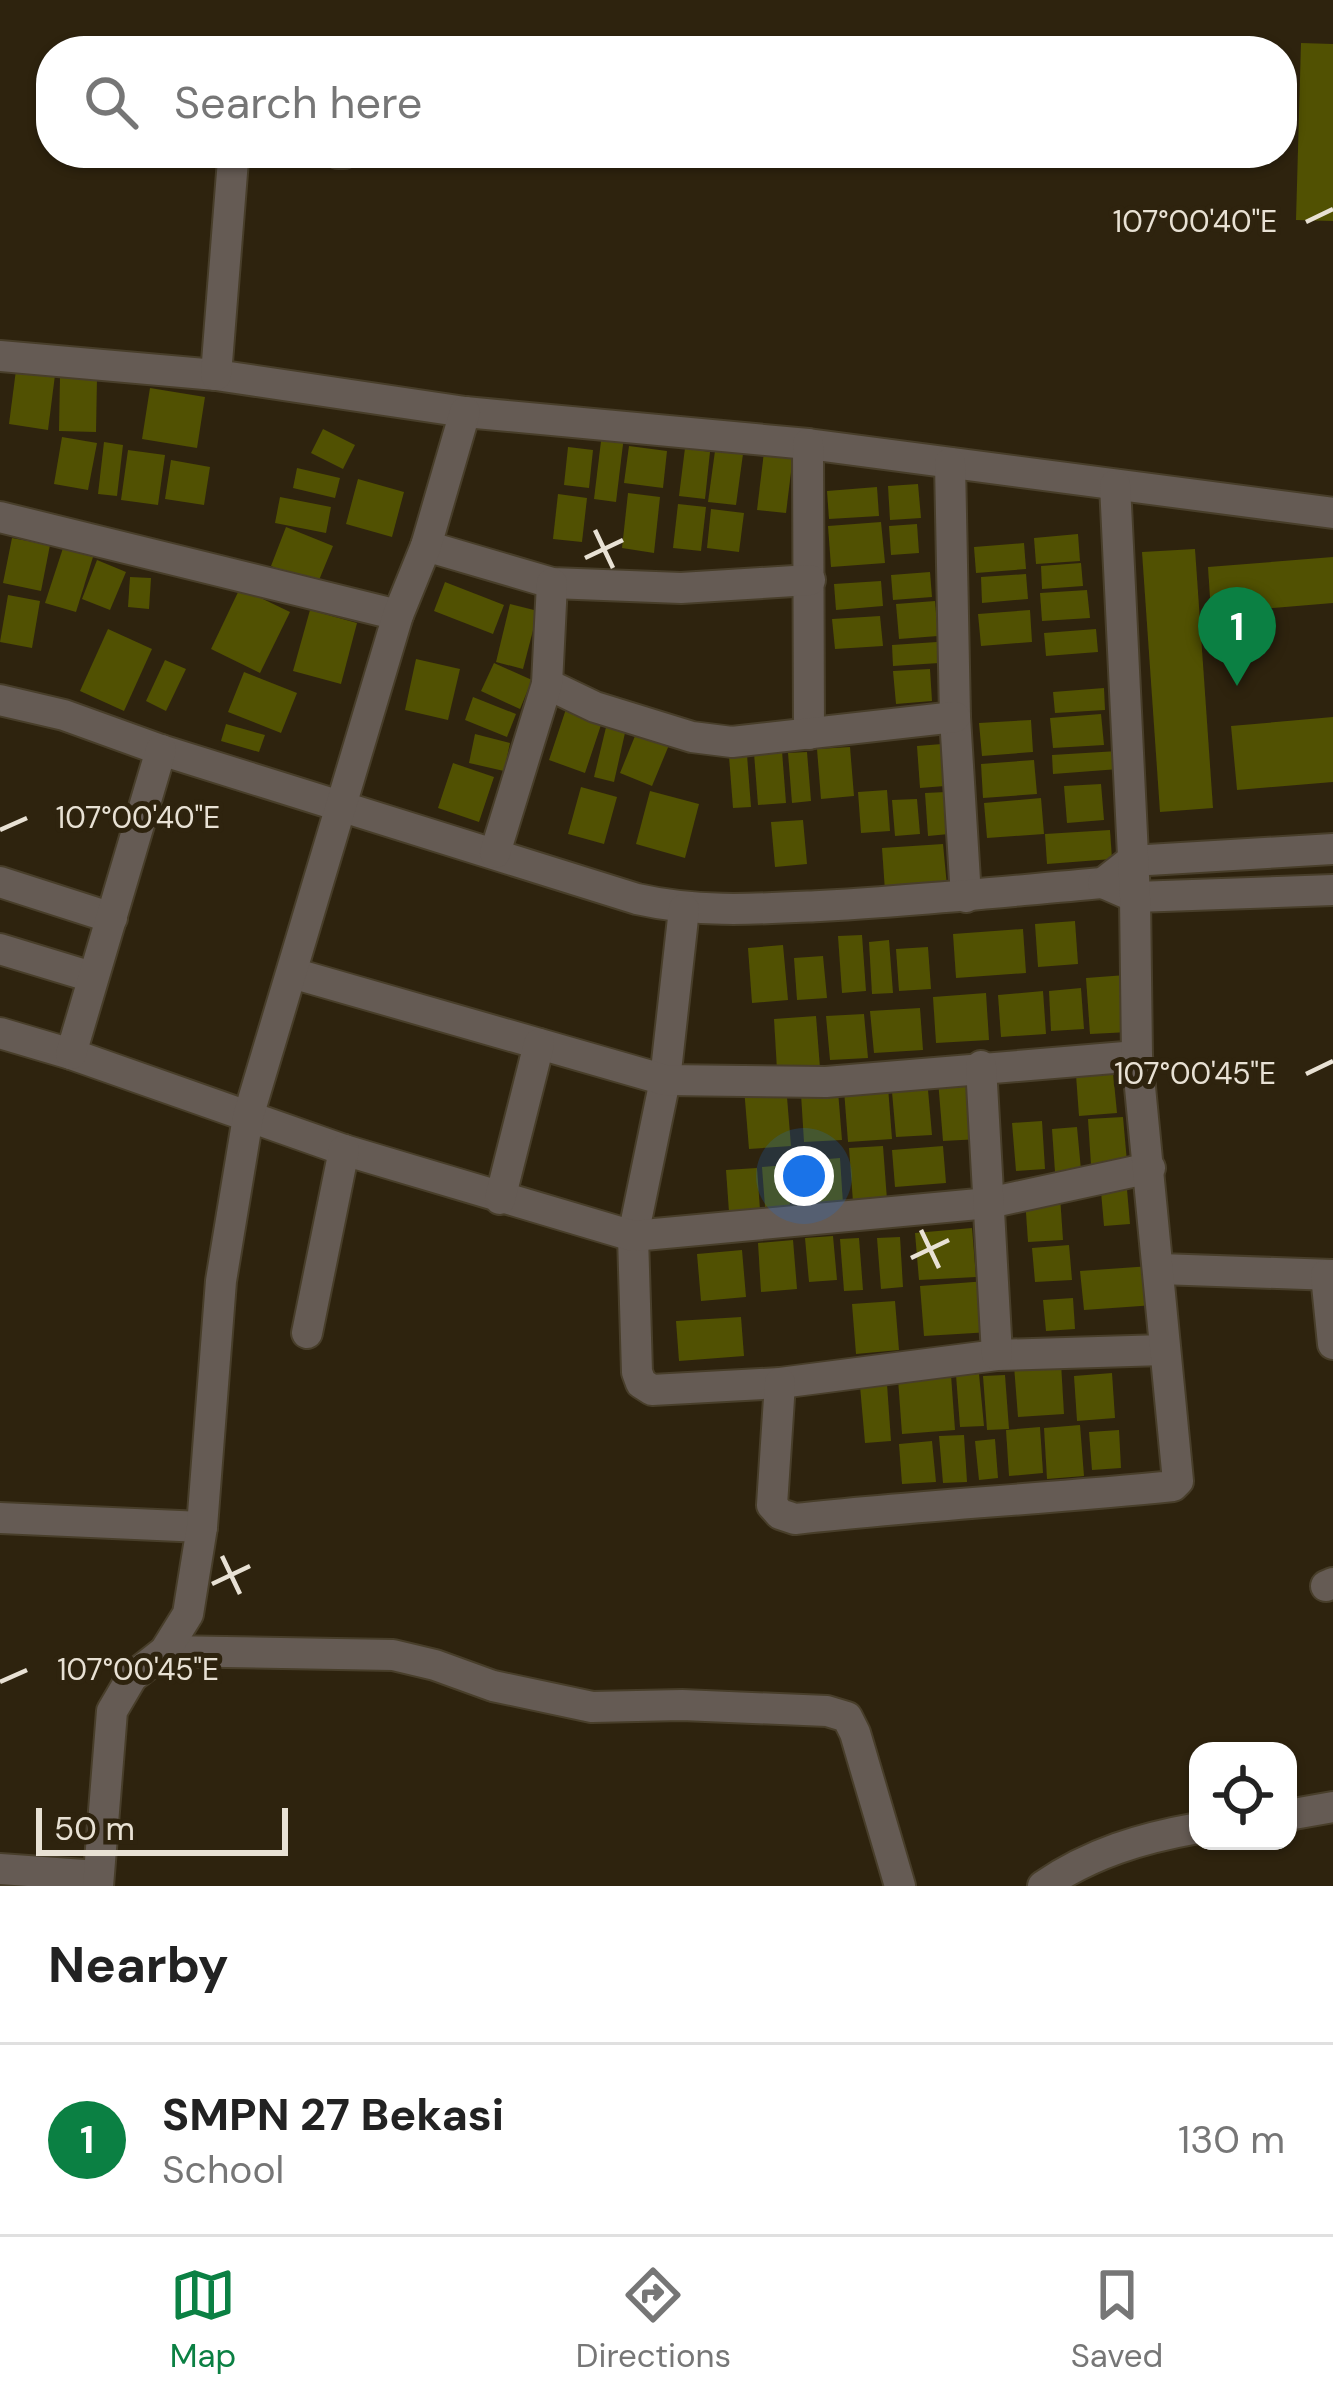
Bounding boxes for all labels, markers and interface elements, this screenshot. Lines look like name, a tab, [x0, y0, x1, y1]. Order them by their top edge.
search box	[36, 36, 1297, 168]
icon: search	[78, 69, 144, 135]
text: Search here	[174, 73, 422, 132]
text: 107°00'40"E	[1113, 202, 1277, 241]
pin: 1	[1198, 587, 1276, 686]
text: 107°00'40"E	[56, 798, 220, 837]
text: 107°00'45"E	[1114, 1054, 1276, 1093]
your location	[774, 1146, 834, 1206]
text: 107°00'45"E	[57, 1650, 219, 1689]
map controls	[1189, 1742, 1297, 1850]
button: locate	[1189, 1742, 1297, 1850]
scale bar	[36, 1802, 288, 1855]
text: 50 m	[54, 1807, 135, 1850]
text: Nearby	[48, 1931, 229, 1998]
text: SMPN 27 Bekasi	[162, 2085, 504, 2144]
text: 1	[80, 2114, 94, 2165]
text: 130 m	[1178, 2114, 1285, 2165]
text: School	[162, 2144, 284, 2195]
tab: Map	[170, 2262, 236, 2377]
tab: Directions	[576, 2262, 731, 2377]
tab: Saved	[1071, 2262, 1163, 2377]

